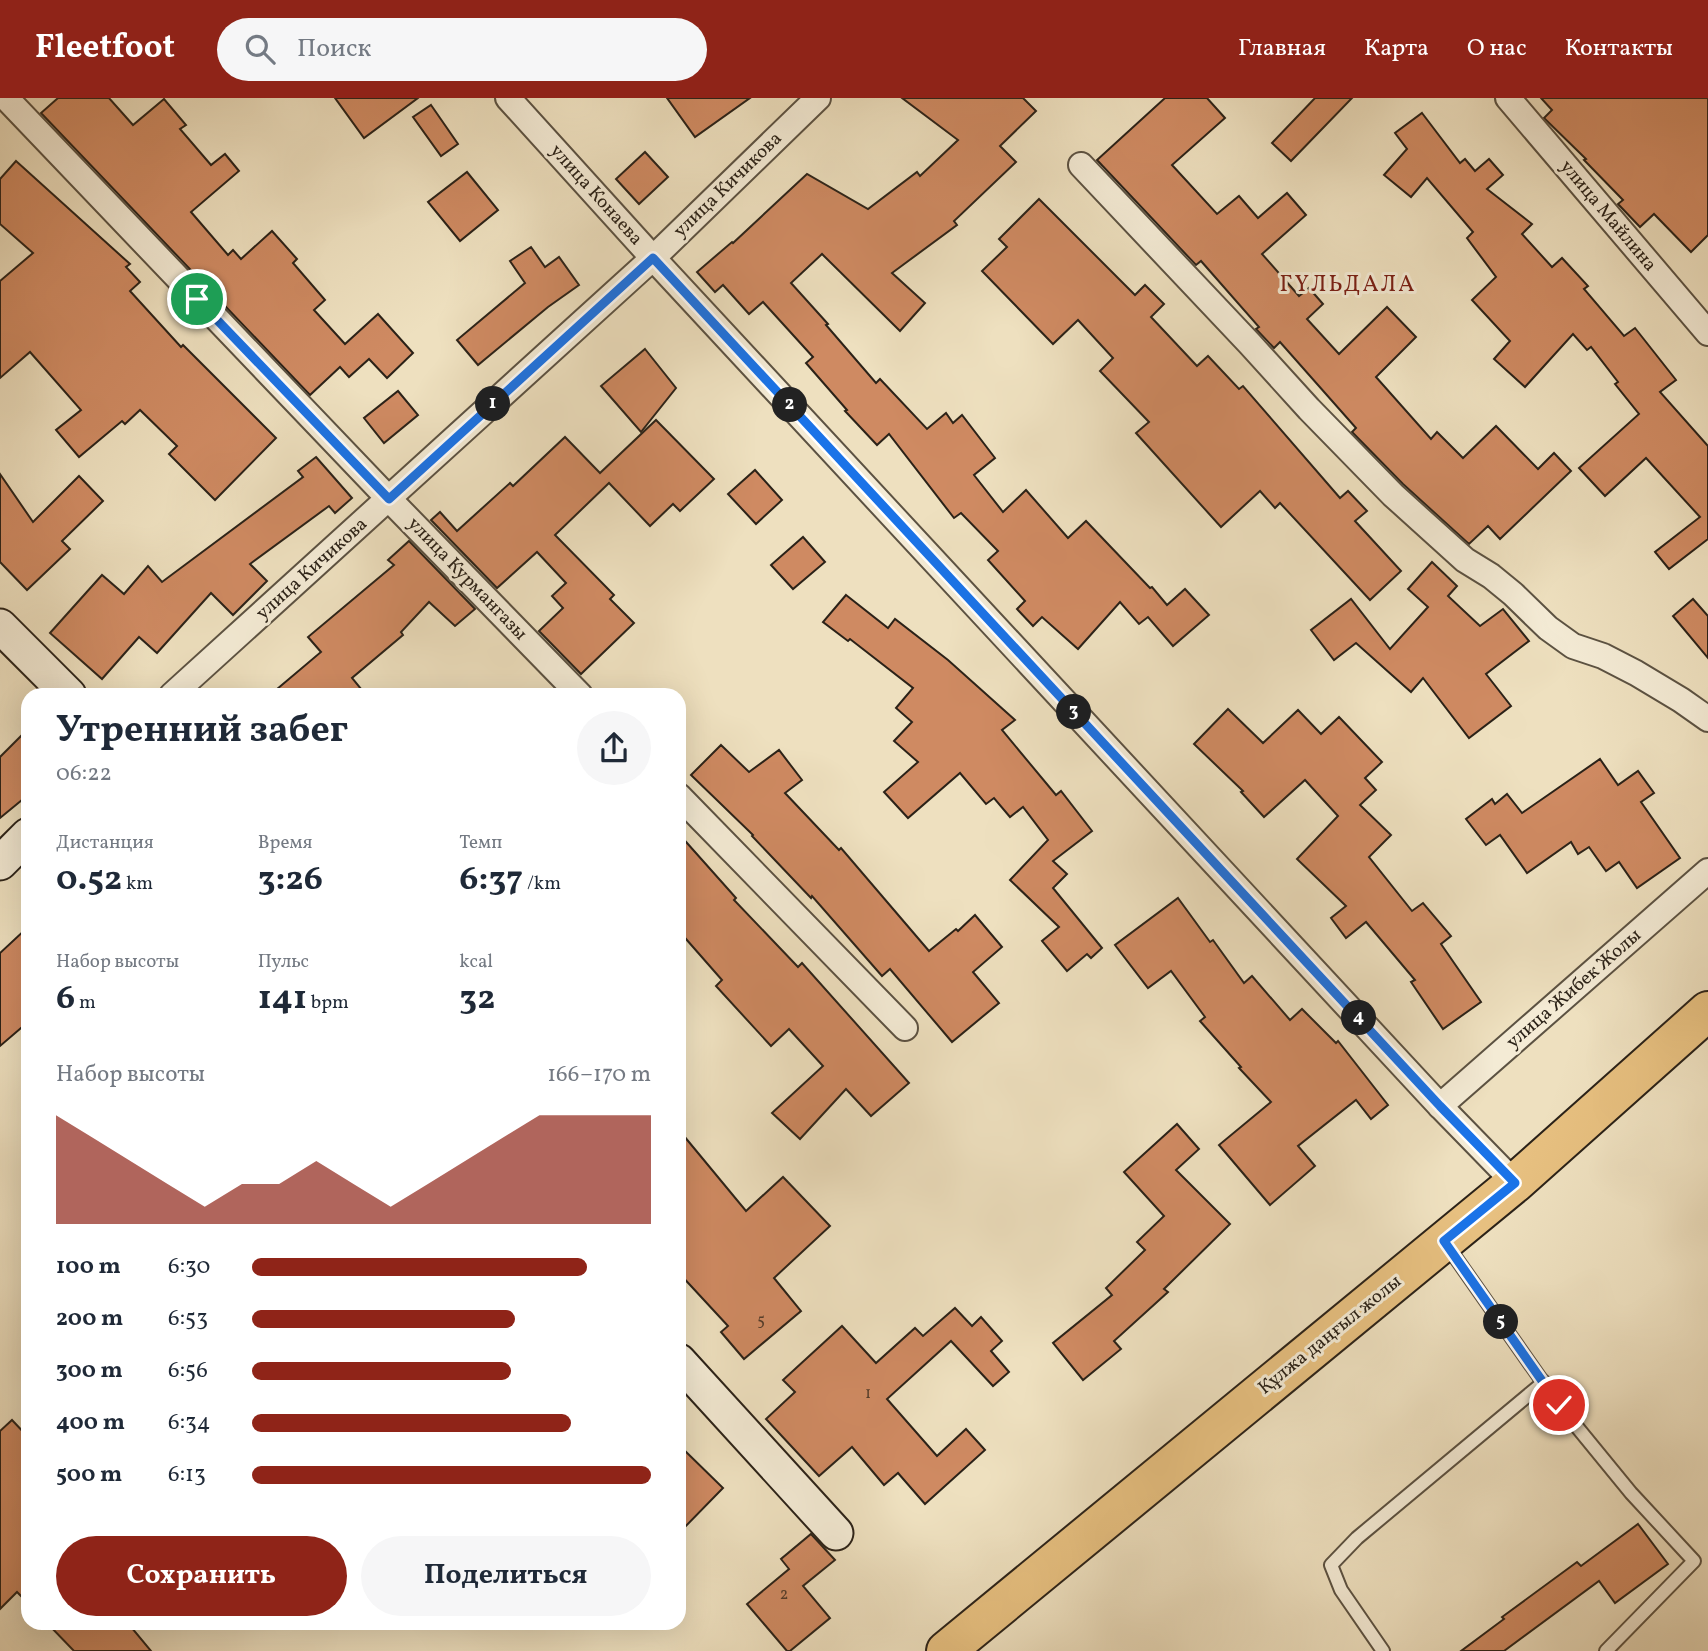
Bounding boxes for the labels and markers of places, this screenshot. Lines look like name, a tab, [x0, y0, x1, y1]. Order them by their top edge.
pin	[167, 269, 227, 329]
pin: 1	[476, 386, 510, 422]
pin: 2	[772, 388, 808, 422]
pin: 3	[1056, 694, 1092, 730]
pin: 4	[1342, 1000, 1376, 1035]
pin: 5	[1484, 1304, 1518, 1340]
pin	[1529, 1375, 1589, 1435]

